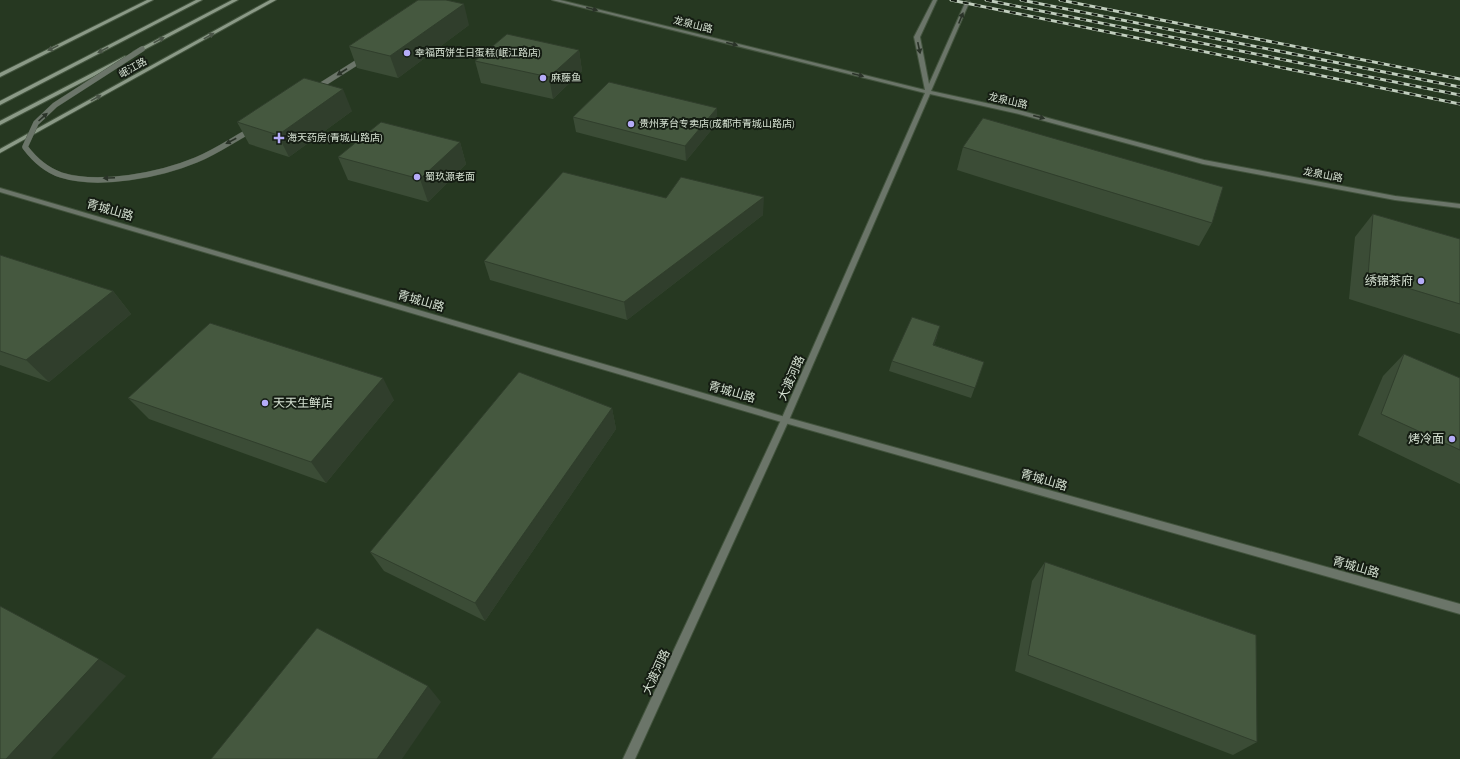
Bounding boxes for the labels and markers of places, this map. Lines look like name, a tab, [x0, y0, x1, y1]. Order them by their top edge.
place label: 幸福西饼生日蛋糕(岷江路店)	[415, 47, 541, 58]
marker: 幸福西饼生日蛋糕(岷江路店)	[402, 48, 412, 58]
place label: 麻藤鱼	[551, 72, 581, 83]
marker: 麻藤鱼	[538, 73, 548, 83]
place label: 贵州茅台专卖店(成都市青城山路店)	[639, 118, 795, 129]
marker: 贵州茅台专卖店(成都市青城山路店)	[626, 119, 636, 129]
place label: 海天药房(青城山路店)	[287, 132, 383, 143]
marker: 海天药房(青城山路店)	[274, 133, 284, 143]
place label: 蜀玖源老面	[425, 171, 475, 182]
marker: 蜀玖源老面	[412, 172, 422, 182]
place label: 绣锦茶府	[1365, 274, 1413, 287]
marker: 绣锦茶府	[1416, 276, 1426, 286]
place label: 天天生鲜店	[273, 396, 333, 409]
marker: 天天生鲜店	[260, 398, 270, 408]
place label: 烤冷面	[1408, 432, 1444, 445]
marker: 烤冷面	[1447, 434, 1457, 444]

